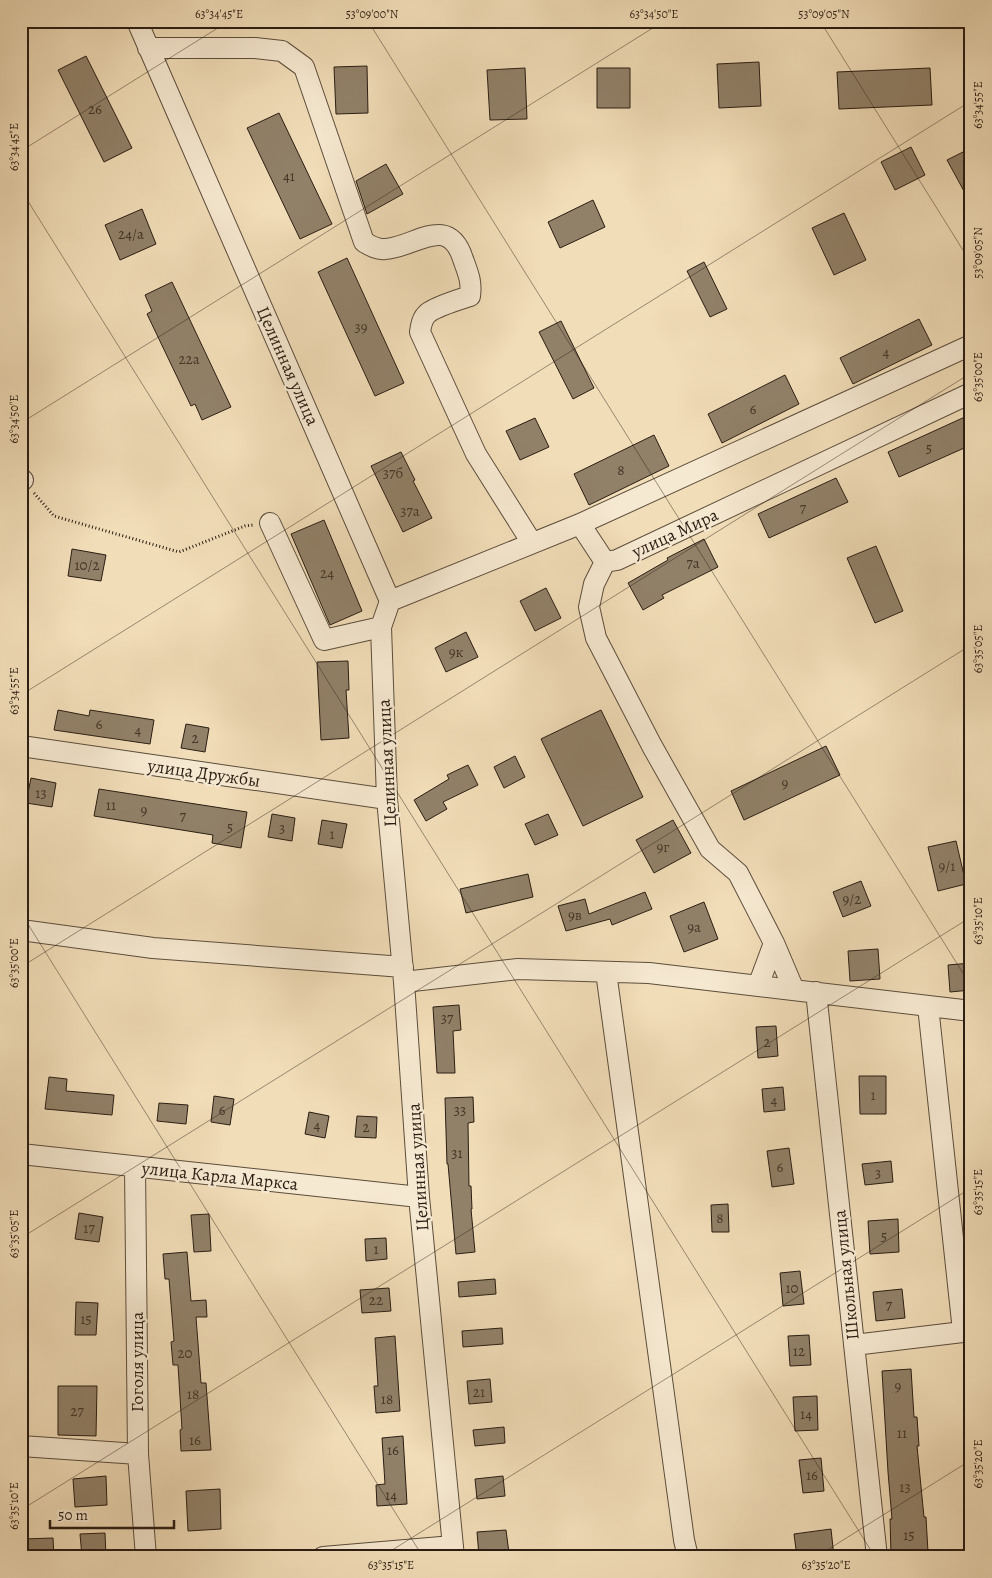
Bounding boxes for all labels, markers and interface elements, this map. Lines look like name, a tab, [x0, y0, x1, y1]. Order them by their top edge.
text: 63°34'45"E	[195, 6, 243, 22]
text: 53°09'00"N	[346, 6, 399, 22]
text: 63°34'50"E	[630, 6, 678, 22]
text: 53°09'05"N	[798, 6, 850, 22]
text: 63°34'55"E	[970, 81, 986, 129]
house number: 26	[88, 99, 102, 119]
text: 63°34'45"E	[6, 123, 22, 171]
house number: 41	[283, 166, 295, 186]
house number: 24/а	[118, 224, 144, 244]
text: 53°09'05"N	[970, 227, 986, 279]
street label: Целинная улица	[251, 303, 325, 430]
house number: 39	[354, 317, 368, 337]
house number: 4	[883, 342, 890, 362]
house number: 22а	[178, 349, 200, 369]
text: 63°35'00"E	[970, 352, 986, 402]
text: 63°34'50"E	[6, 395, 22, 443]
house number: 6	[750, 399, 757, 419]
house number: 5	[926, 438, 932, 458]
house number: 8	[617, 460, 625, 480]
house number: 37б	[383, 463, 403, 483]
house number: 7	[800, 498, 807, 518]
house number: 37а	[400, 501, 420, 521]
street label: улица Мира	[627, 502, 723, 564]
house number: 7а	[686, 553, 700, 573]
house number: 10/2	[74, 555, 100, 575]
house number: 24	[320, 563, 334, 583]
text: 63°35'05"E	[970, 625, 986, 673]
house number: 9к	[449, 642, 464, 662]
text: 63°34'55"E	[6, 667, 22, 715]
street label: Целинная улица	[372, 698, 402, 828]
house number: 6	[96, 714, 103, 734]
house number: 4	[135, 720, 142, 740]
house number: 2	[191, 728, 199, 748]
street label: улица Дружбы	[145, 753, 262, 793]
house number: 9	[782, 773, 789, 793]
house number: 13	[35, 783, 47, 803]
house number: 11	[106, 795, 116, 815]
house number: 9	[141, 800, 148, 820]
house number: 7	[180, 806, 187, 826]
house number: 5	[227, 817, 233, 837]
house number: 3	[279, 818, 285, 838]
house number: 1	[329, 824, 335, 844]
house number: 9г	[656, 837, 670, 857]
house number: 9/1	[939, 856, 955, 876]
house number: 9/2	[843, 889, 861, 909]
text: 63°35'10"E	[970, 897, 986, 945]
house number: 9в	[568, 905, 582, 925]
house number: 9а	[687, 917, 701, 937]
text: 63°35'00"E	[6, 938, 22, 988]
house number: 37	[441, 1008, 454, 1028]
house number: 2	[763, 1032, 771, 1052]
house number: 1	[870, 1085, 876, 1105]
house number: 4	[771, 1090, 778, 1110]
house number: 6	[219, 1100, 226, 1120]
house number: 33	[454, 1100, 466, 1120]
street label: Целинная улица	[402, 1102, 434, 1232]
house number: 4	[314, 1115, 321, 1135]
house number: 2	[362, 1117, 370, 1137]
house number: 31	[451, 1143, 463, 1163]
street label: улица Карла Маркса	[140, 1156, 300, 1196]
house number: 6	[777, 1157, 784, 1177]
house number: 3	[875, 1163, 881, 1183]
text: 63°35'15"E	[970, 1169, 986, 1215]
house number: 8	[716, 1208, 724, 1228]
street label: Школьная улица	[827, 1208, 865, 1341]
text: 63°35'05"E	[6, 1210, 22, 1258]
house number: 17	[83, 1218, 95, 1238]
house number: 5	[881, 1226, 887, 1246]
house number: 1	[373, 1239, 379, 1259]
house number: 10	[785, 1278, 799, 1298]
house number: 22	[369, 1290, 383, 1310]
house number: 7	[886, 1295, 893, 1315]
house number: 15	[80, 1309, 92, 1329]
street label: Гоголя улица	[125, 1311, 149, 1412]
house number: 12	[793, 1341, 805, 1361]
house number: 20	[177, 1343, 193, 1363]
house number: 9	[895, 1376, 902, 1396]
house number: 21	[473, 1382, 485, 1402]
house number: 18	[187, 1384, 199, 1404]
house number: 18	[381, 1389, 393, 1409]
house number: 27	[70, 1401, 84, 1421]
house number: 14	[800, 1404, 812, 1424]
house number: 11	[897, 1423, 907, 1443]
house number: 16	[189, 1430, 201, 1450]
text: 63°35'20"E	[970, 1439, 986, 1489]
house number: 16	[387, 1440, 399, 1460]
house number: 16	[806, 1465, 818, 1485]
house number: 13	[899, 1477, 911, 1497]
text: 63°35'10"E	[6, 1482, 22, 1530]
house number: 14	[385, 1485, 397, 1505]
scale bar	[50, 1498, 174, 1530]
text: 50 m	[58, 1505, 88, 1525]
house number: 15	[903, 1525, 915, 1545]
text: 63°35'15"E	[368, 1557, 414, 1573]
text: 63°35'20"E	[801, 1557, 851, 1573]

